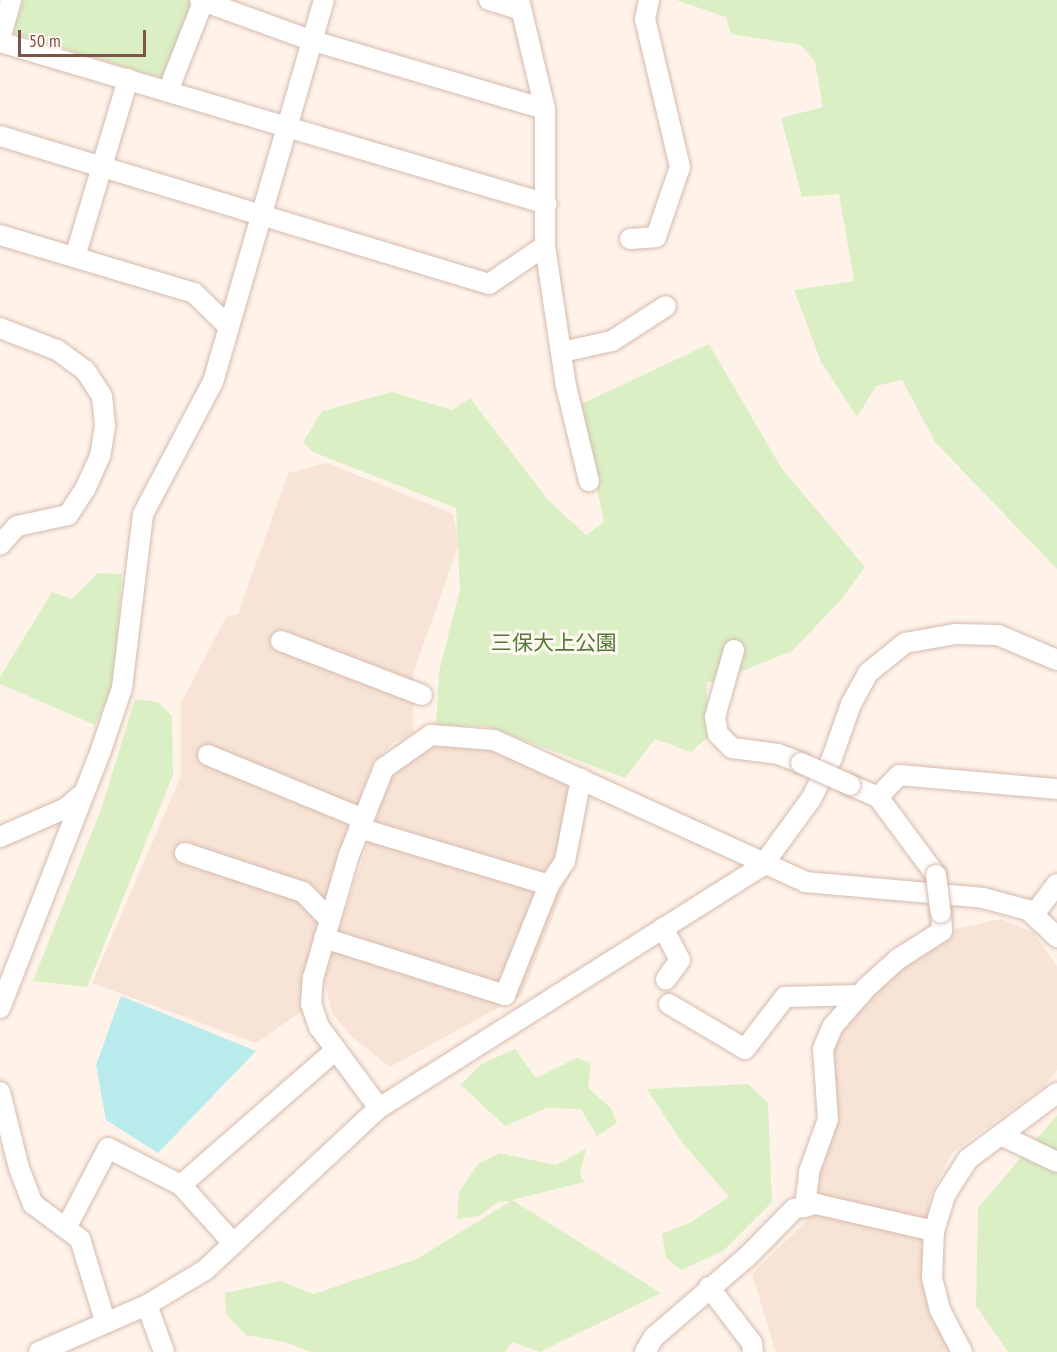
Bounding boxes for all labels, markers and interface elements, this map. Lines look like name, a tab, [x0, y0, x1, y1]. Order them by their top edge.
scale bar	[21, 18, 148, 56]
text: 50 m	[29, 29, 61, 52]
park label: 三保大上公園	[491, 630, 617, 656]

